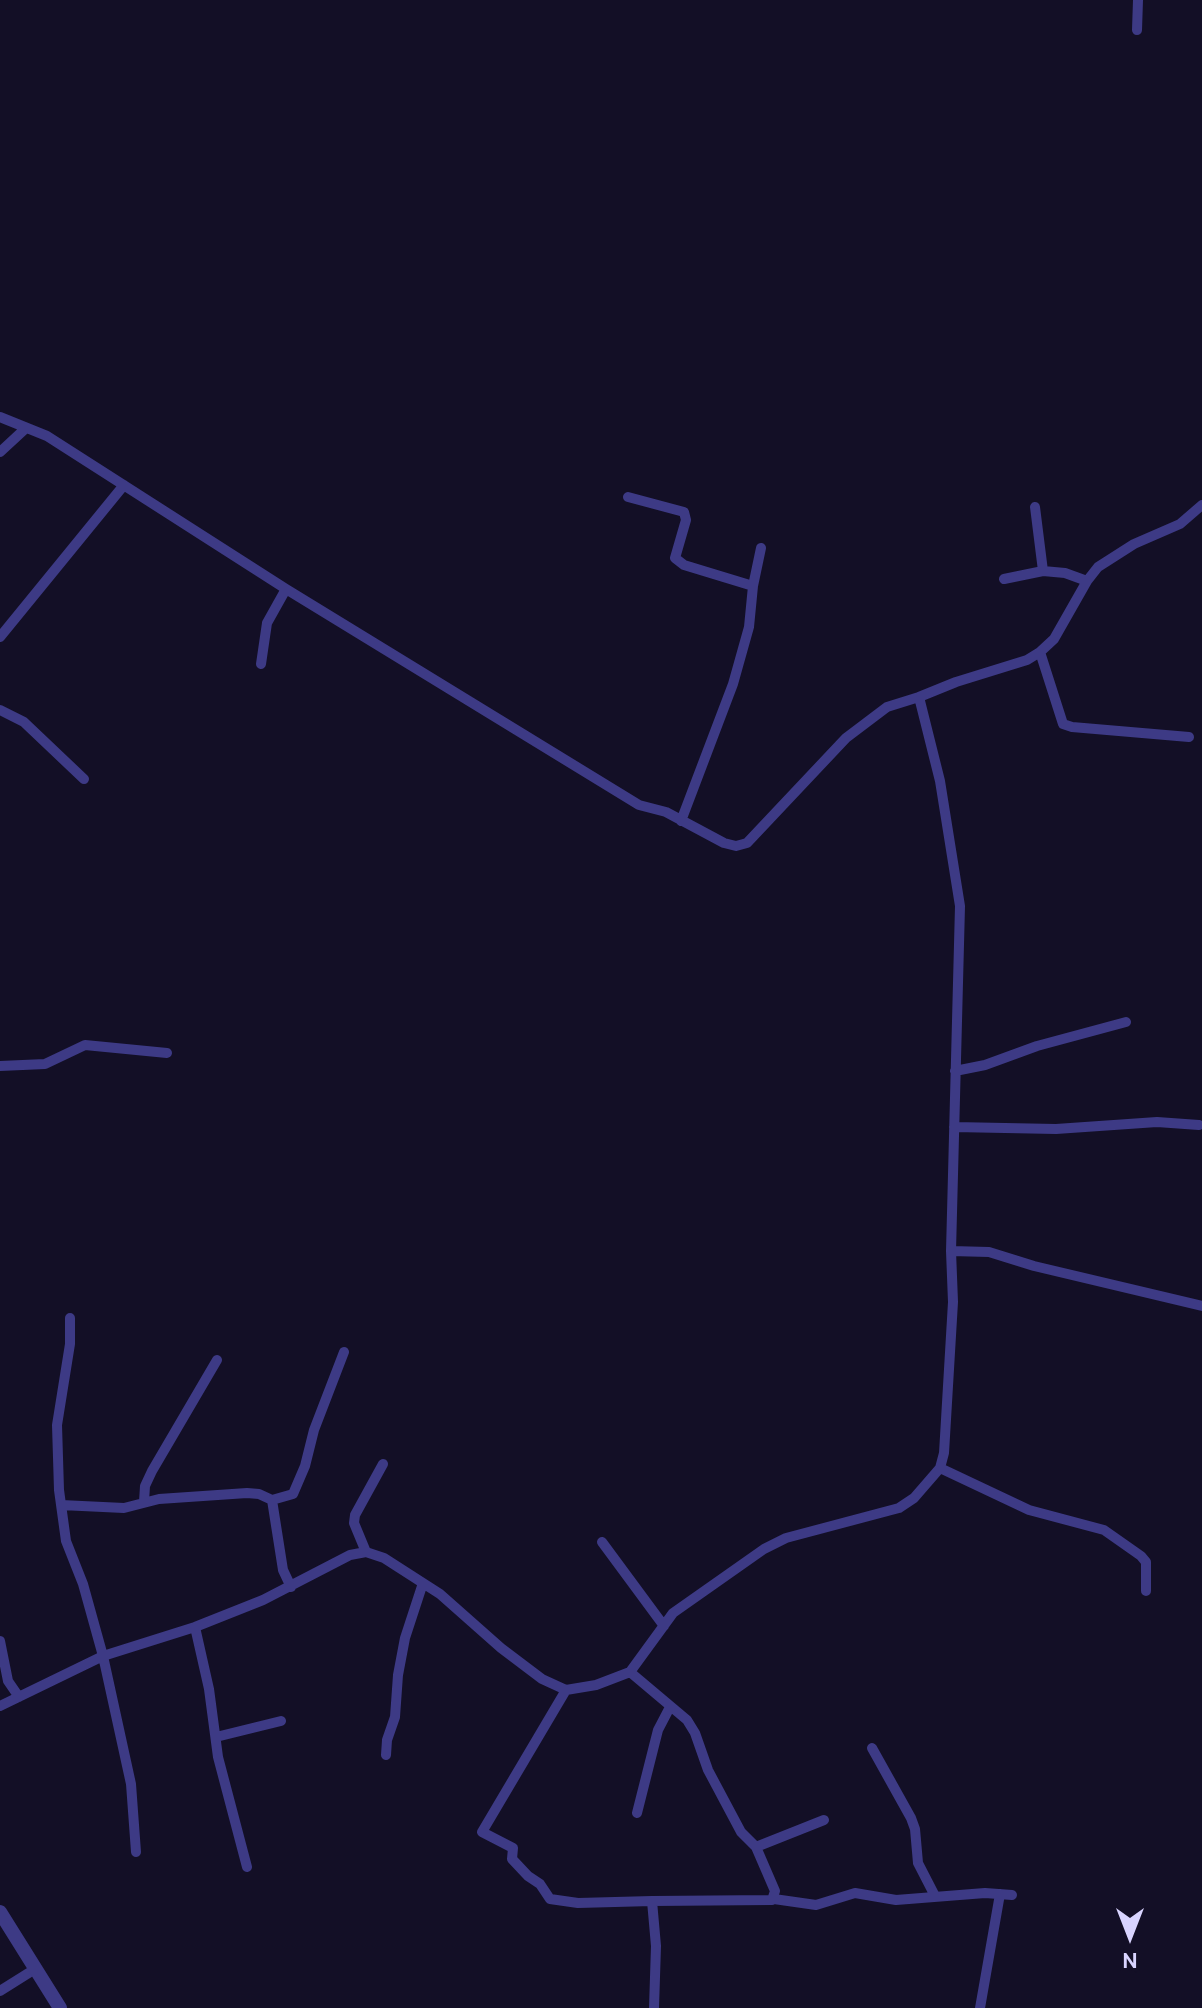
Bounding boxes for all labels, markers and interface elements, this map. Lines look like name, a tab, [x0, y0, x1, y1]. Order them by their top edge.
north arrow	[1090, 1896, 1170, 1976]
text: N	[1122, 1947, 1138, 1974]

